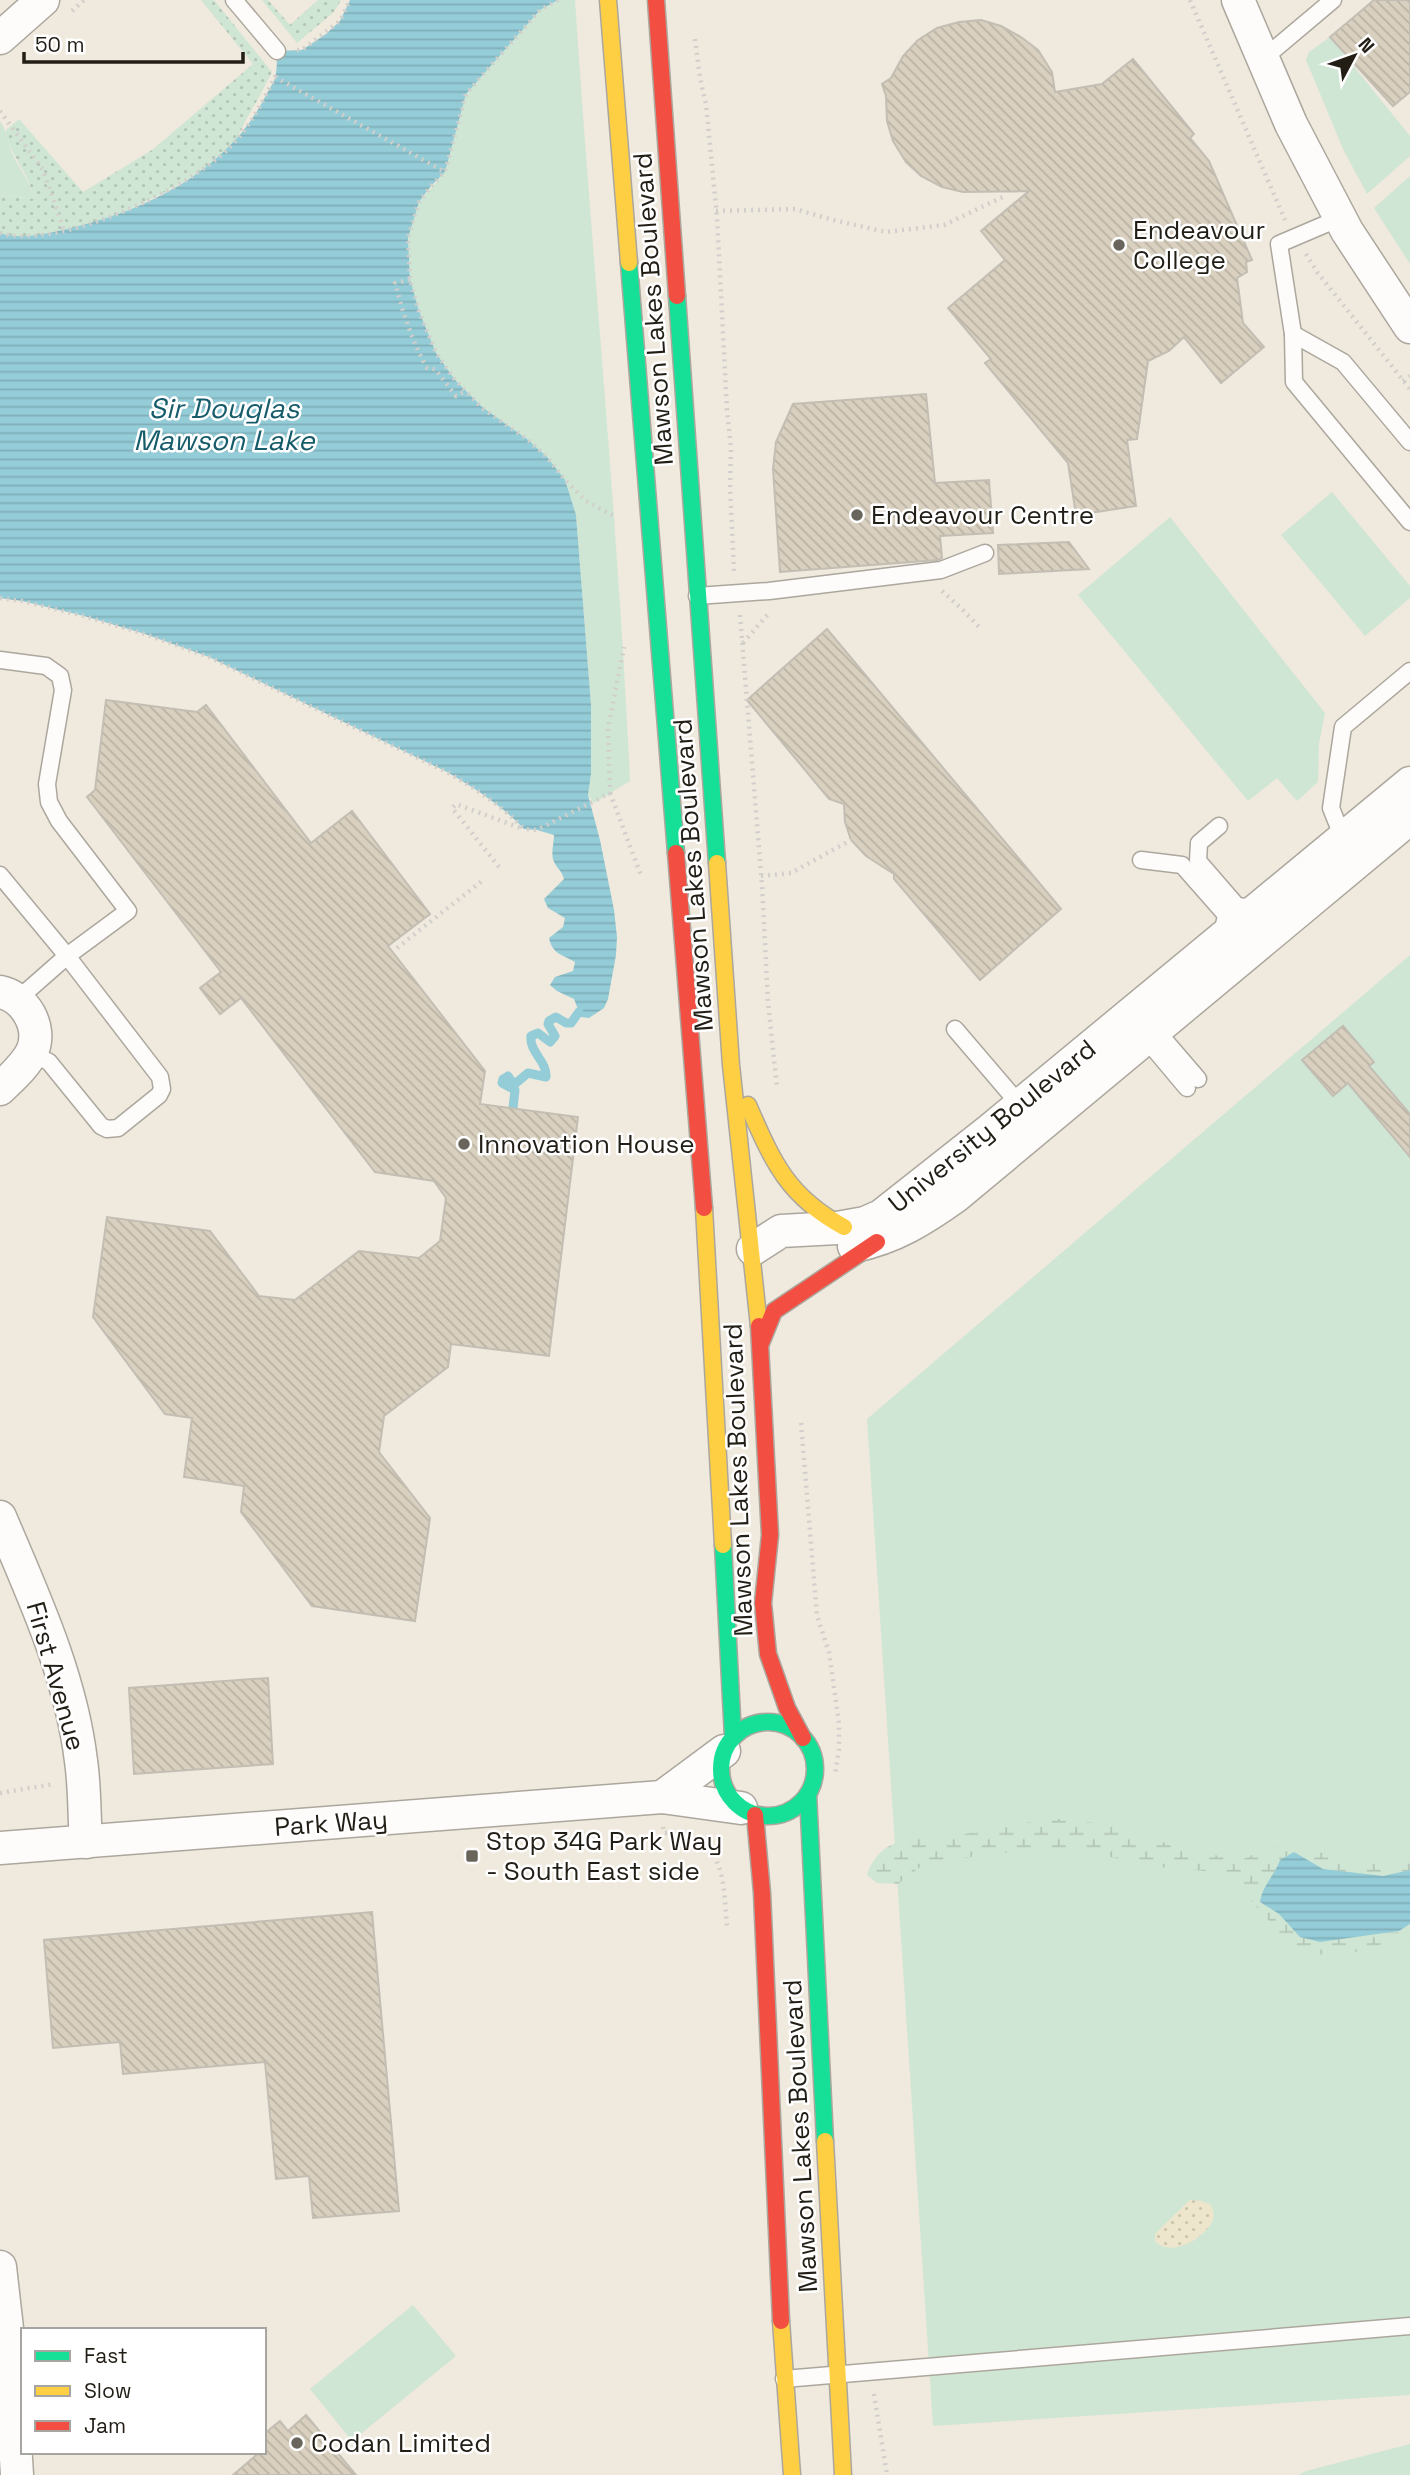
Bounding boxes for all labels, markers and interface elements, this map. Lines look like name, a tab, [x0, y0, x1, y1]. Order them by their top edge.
scale bar	[24, 21, 243, 65]
north arrow	[1319, 21, 1389, 91]
text: 50 m	[35, 31, 85, 58]
text: N	[1353, 32, 1380, 58]
street label: Mawson Lakes Boulevard	[625, 151, 681, 467]
place label: Endeavour College	[1133, 213, 1265, 277]
marker: Endeavour College	[1111, 237, 1127, 253]
water label: Sir Douglas Mawson Lake	[133, 390, 316, 458]
place label: Endeavour Centre	[871, 498, 1094, 532]
marker: Endeavour Centre	[849, 507, 865, 523]
street label: Mawson Lakes Boulevard	[665, 717, 721, 1033]
street label: University Boulevard	[881, 1032, 1103, 1220]
place label: Innovation House	[478, 1127, 695, 1161]
marker: Innovation House	[456, 1136, 472, 1152]
street label: Mawson Lakes Boulevard	[716, 1323, 760, 1637]
street label: First Avenue	[19, 1598, 93, 1754]
street label: Park Way	[273, 1802, 389, 1844]
place label: Stop 34G Park Way - South East side	[486, 1824, 722, 1888]
marker: Stop 34G Park Way - South East side	[464, 1848, 480, 1864]
street label: Mawson Lakes Boulevard	[775, 1979, 825, 2293]
legend	[21, 2328, 266, 2454]
text: Fast	[84, 2342, 128, 2369]
text: Slow	[84, 2377, 132, 2404]
text: Jam	[84, 2412, 126, 2439]
place label: Codan Limited	[311, 2426, 491, 2460]
marker: Codan Limited	[289, 2435, 305, 2451]

